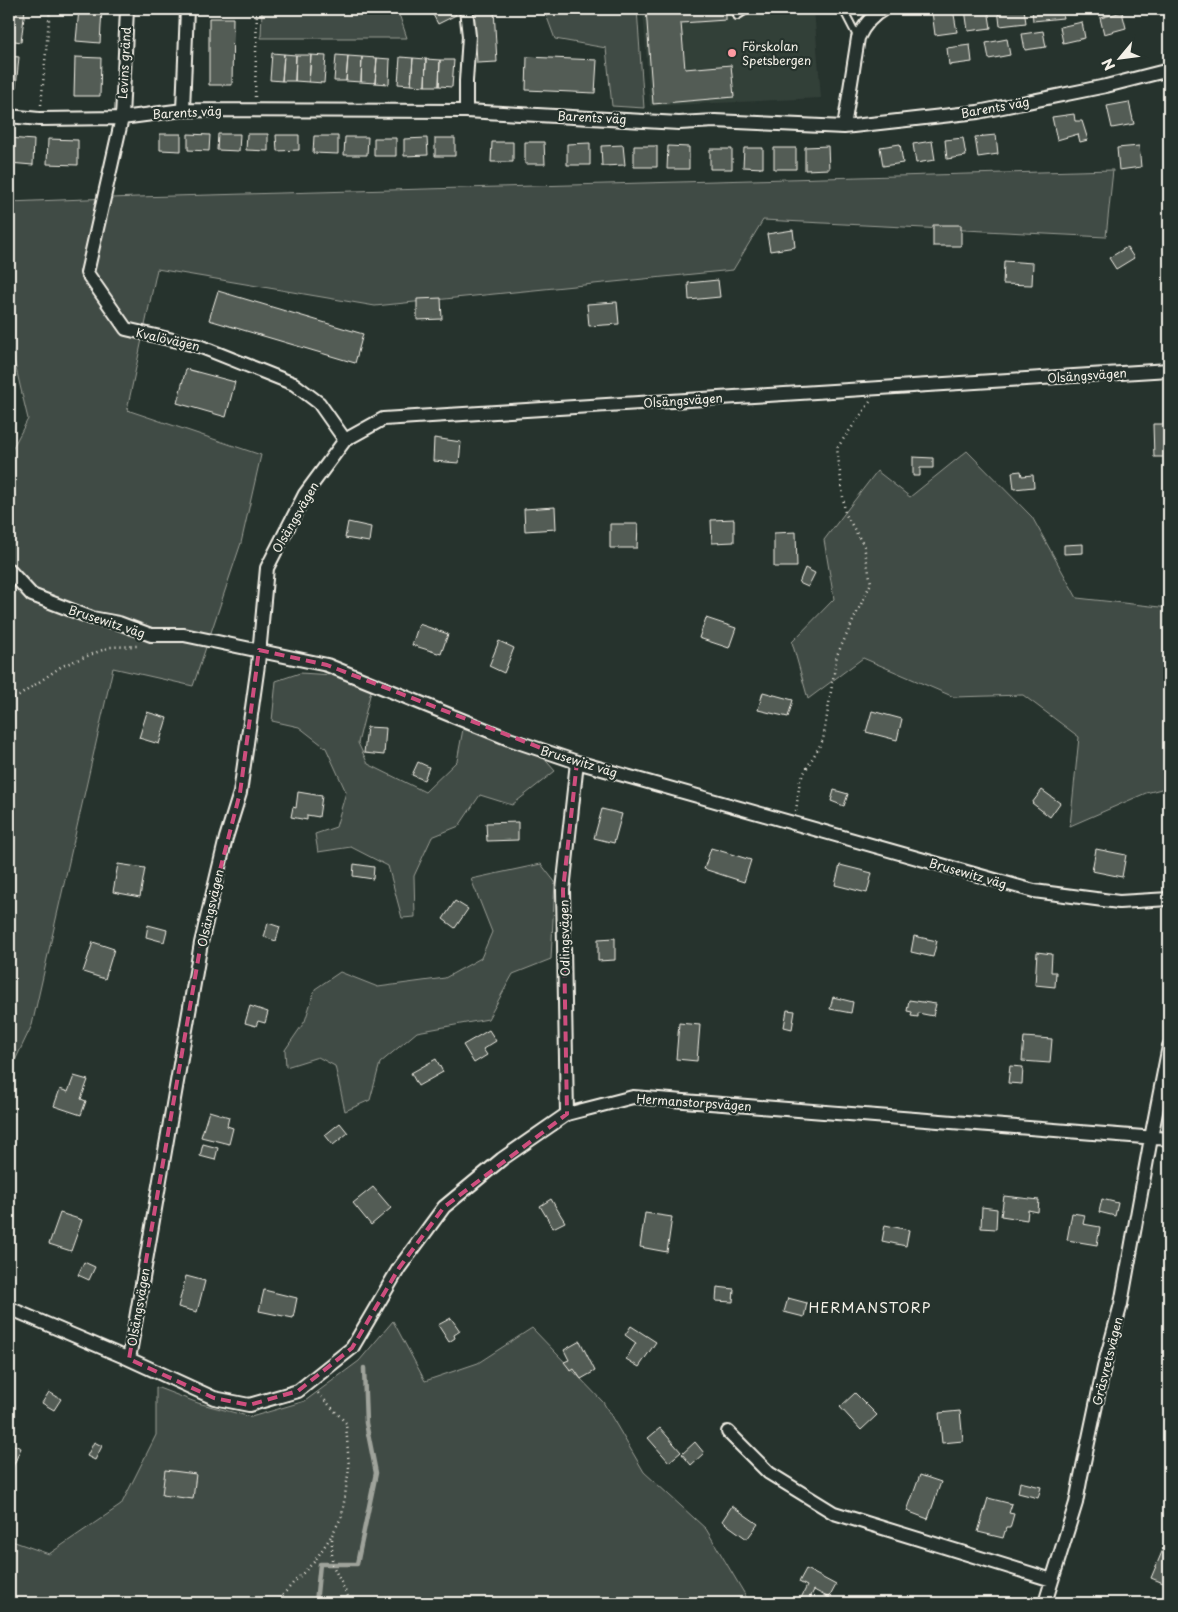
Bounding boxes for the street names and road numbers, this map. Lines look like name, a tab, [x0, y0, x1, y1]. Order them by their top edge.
street label: Levins gränd	[113, 26, 135, 100]
street label: Barents väg	[959, 92, 1031, 122]
street label: Barents väg	[152, 101, 222, 123]
street label: Barents väg	[557, 106, 627, 128]
street label: Kvalövägen	[134, 323, 202, 355]
street label: Olsängsvägen	[1047, 363, 1127, 387]
street label: Olsängsvägen	[643, 388, 723, 412]
street label: Olsängsvägen	[267, 478, 323, 556]
street label: Brusewitz väg	[66, 600, 148, 642]
street label: Brusewitz väg	[538, 741, 620, 781]
street label: Brusewitz väg	[927, 853, 1009, 893]
street label: Olsängsvägen	[192, 867, 228, 949]
street label: Odlingsvägen	[554, 899, 574, 977]
street label: Hermanstorpsvägen	[636, 1089, 752, 1115]
street label: Olsängsvägen	[122, 1266, 154, 1348]
street label: Gräsvretsvägen	[1087, 1315, 1127, 1407]

